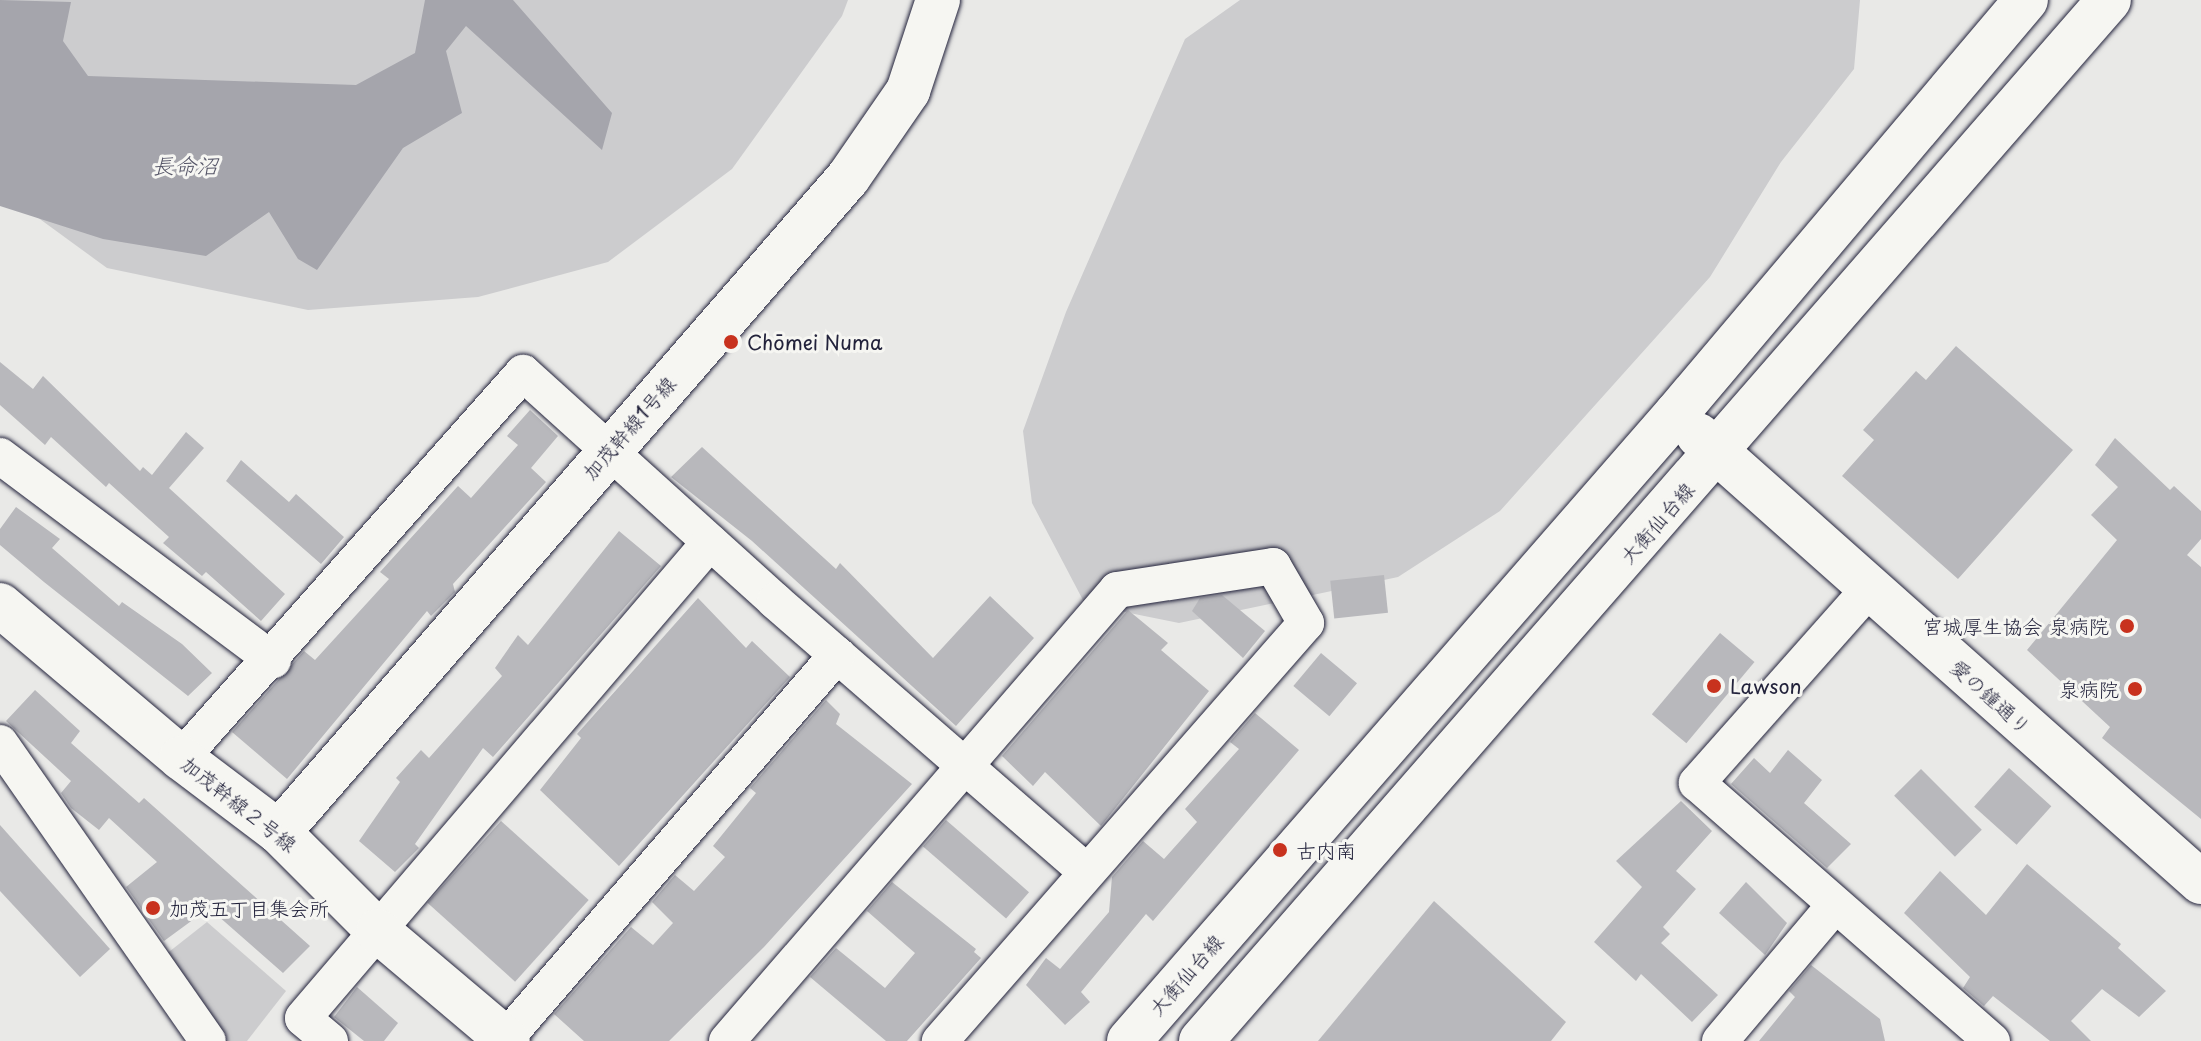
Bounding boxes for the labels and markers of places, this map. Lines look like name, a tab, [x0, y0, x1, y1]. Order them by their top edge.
place label: Chōmei Numa	[747, 330, 883, 354]
marker: Chōmei Numa	[722, 333, 740, 351]
place label: 宮城厚生協会 泉病院	[1923, 614, 2109, 638]
marker: 宮城厚生協会 泉病院	[2116, 615, 2138, 637]
place label: Lawson	[1730, 674, 1802, 698]
marker: Lawson	[1705, 677, 1723, 695]
place label: 泉病院	[2059, 677, 2119, 701]
marker: 泉病院	[2126, 680, 2144, 698]
place label: 古内南	[1296, 838, 1356, 862]
marker: 古内南	[1271, 841, 1289, 859]
place label: 加茂五丁目集会所	[169, 896, 329, 920]
marker: 加茂五丁目集会所	[144, 899, 162, 917]

